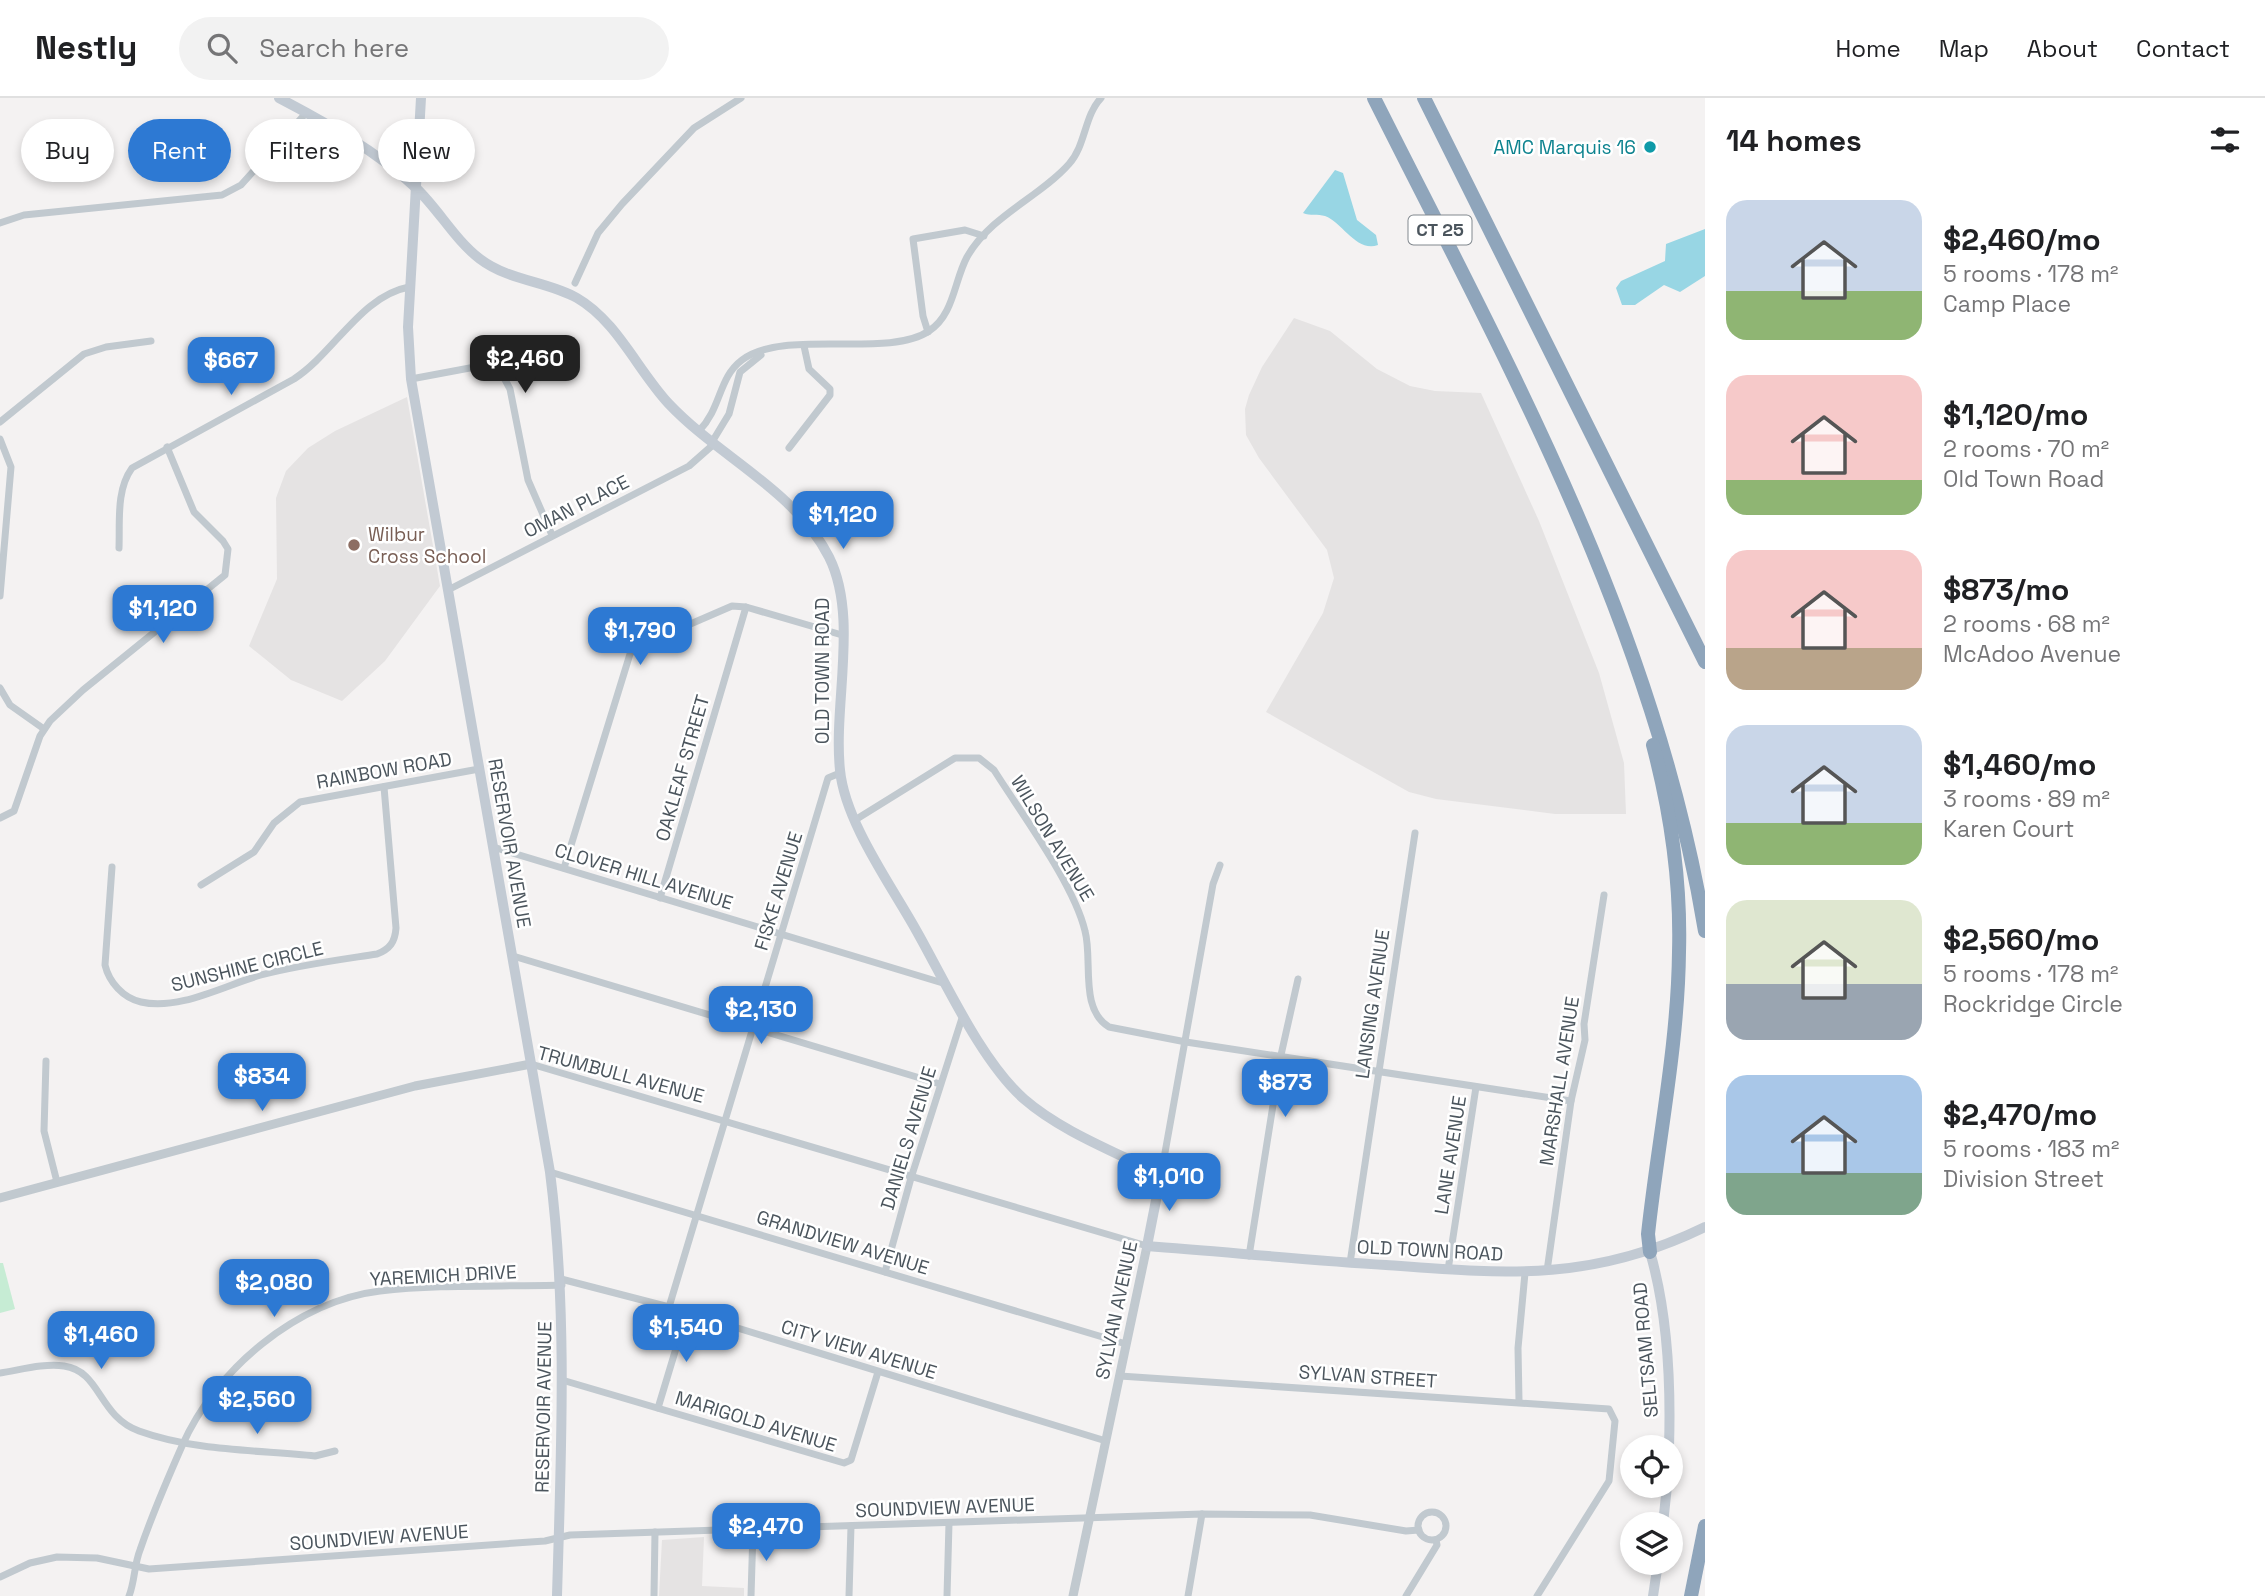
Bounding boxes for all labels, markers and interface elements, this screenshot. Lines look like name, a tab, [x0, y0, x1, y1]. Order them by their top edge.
search box	[179, 17, 669, 80]
text: Nestly	[35, 27, 137, 69]
icon: search	[203, 29, 241, 67]
text: Search here	[259, 31, 409, 65]
text: Home	[1835, 33, 1901, 64]
text: Map	[1939, 33, 1989, 64]
text: About	[2027, 33, 2098, 64]
text: Contact	[2136, 33, 2230, 64]
chip: Buy	[21, 119, 114, 182]
chip: Rent	[128, 119, 231, 182]
chip: Filters	[245, 119, 364, 182]
chip: New	[378, 119, 475, 182]
text: 14 homes	[1726, 121, 1862, 160]
icon: filters	[2206, 121, 2244, 159]
place label: AMC Marquis 16	[1493, 135, 1636, 160]
marker: AMC Marquis 16	[1642, 139, 1658, 155]
road number: CT 25	[1408, 216, 1472, 244]
text: $2,460/mo	[1943, 220, 2101, 259]
icon: home	[1782, 228, 1866, 312]
text: 5 rooms · 178 m²	[1943, 259, 2118, 289]
text: Camp Place	[1943, 289, 2071, 319]
pin: $2,460	[468, 336, 582, 395]
pin: $667	[190, 338, 272, 397]
text: $2,460	[486, 343, 564, 373]
text: $667	[204, 345, 258, 375]
text: $1,120/mo	[1943, 395, 2088, 434]
icon: home	[1782, 403, 1866, 487]
text: 2 rooms · 70 m²	[1943, 434, 2109, 464]
text: Old Town Road	[1943, 464, 2104, 494]
street label: OMAN PLACE	[519, 469, 633, 544]
pin: $1,120	[786, 491, 900, 551]
text: $1,120	[809, 499, 877, 529]
place label: Wilbur Cross School	[368, 522, 486, 569]
marker: Wilbur Cross School	[346, 537, 362, 553]
text: $873/mo	[1943, 570, 2069, 609]
icon: home	[1782, 578, 1866, 662]
pin: $1,120	[106, 586, 220, 645]
text: $1,120	[129, 593, 197, 623]
street label: OLD TOWN ROAD	[810, 598, 835, 744]
pin: $1,790	[583, 608, 697, 667]
text: 2 rooms · 68 m²	[1943, 609, 2110, 639]
text: $1,790	[604, 615, 676, 645]
text: McAdoo Avenue	[1943, 639, 2121, 669]
street label: OAKLEAF STREET	[650, 692, 715, 844]
text: $1,460/mo	[1943, 745, 2096, 784]
street label: RAINBOW ROAD	[315, 746, 454, 795]
icon: home	[1782, 753, 1866, 837]
street label: RESERVOIR AVENUE	[482, 756, 537, 930]
street label: WILSON AVENUE	[1005, 771, 1100, 906]
text: 3 rooms · 89 m²	[1943, 784, 2110, 814]
text: Karen Court	[1943, 814, 2074, 844]
street label: FISKE AVENUE	[749, 829, 808, 954]
street label: CLOVER HILL AVENUE	[552, 837, 736, 916]
text: $2,560/mo	[1943, 920, 2099, 959]
street label: LANSING AVENUE	[1350, 928, 1395, 1080]
icon: home	[1782, 928, 1866, 1012]
street label: SUNSHINE CIRCLE	[168, 935, 326, 997]
text: 5 rooms · 178 m²	[1943, 959, 2118, 989]
pin: $2,130	[704, 986, 818, 1046]
text: Rockridge Circle	[1943, 989, 2123, 1019]
text: $2,130	[725, 994, 797, 1024]
street label: MARSHALL AVENUE	[1534, 995, 1585, 1167]
street label: TRUMBULL AVENUE	[535, 1040, 707, 1109]
pin: $834	[221, 1054, 303, 1113]
pin: $873	[1244, 1060, 1326, 1119]
text: $834	[234, 1061, 290, 1091]
street label: DANIELS AVENUE	[875, 1064, 942, 1213]
text: $873	[1258, 1067, 1312, 1097]
street label: LANE AVENUE	[1429, 1094, 1472, 1216]
text: $2,470/mo	[1943, 1095, 2097, 1134]
icon: home	[1782, 1103, 1866, 1187]
text: 5 rooms · 183 m²	[1943, 1134, 2119, 1164]
pin: $1,010	[1112, 1154, 1226, 1213]
text: $1,010	[1133, 1161, 1205, 1191]
text: Division Street	[1943, 1164, 2104, 1194]
street label: GRANDVIEW AVENUE	[754, 1204, 932, 1281]
street label: OLD TOWN ROAD	[1356, 1234, 1504, 1267]
street label: SYLVAN AVENUE	[1090, 1238, 1143, 1382]
street label: YAREMICH DRIVE	[369, 1259, 517, 1292]
pin: $2,080	[217, 1260, 331, 1319]
text: $2,080	[235, 1267, 313, 1297]
street label: SELTSAM ROAD	[1627, 1281, 1664, 1419]
pin: $1,540	[629, 1304, 743, 1364]
pin: $1,460	[44, 1312, 158, 1371]
text: $1,540	[649, 1312, 723, 1342]
street label: CITY VIEW AVENUE	[778, 1314, 940, 1385]
text: $1,460	[64, 1319, 138, 1349]
street label: RESERVOIR AVENUE	[530, 1321, 557, 1493]
street label: SYLVAN STREET	[1298, 1359, 1438, 1394]
pin: $2,560	[200, 1376, 314, 1436]
text: $2,560	[218, 1384, 296, 1414]
street label: MARIGOLD AVENUE	[672, 1385, 839, 1458]
map controls	[1620, 1435, 1683, 1575]
button: locate	[1620, 1435, 1683, 1498]
street label: SOUNDVIEW AVENUE	[855, 1492, 1035, 1523]
pin: $2,470	[709, 1504, 823, 1563]
text: $2,470	[728, 1511, 804, 1541]
button: layers	[1620, 1512, 1683, 1575]
street label: SOUNDVIEW AVENUE	[289, 1519, 469, 1556]

